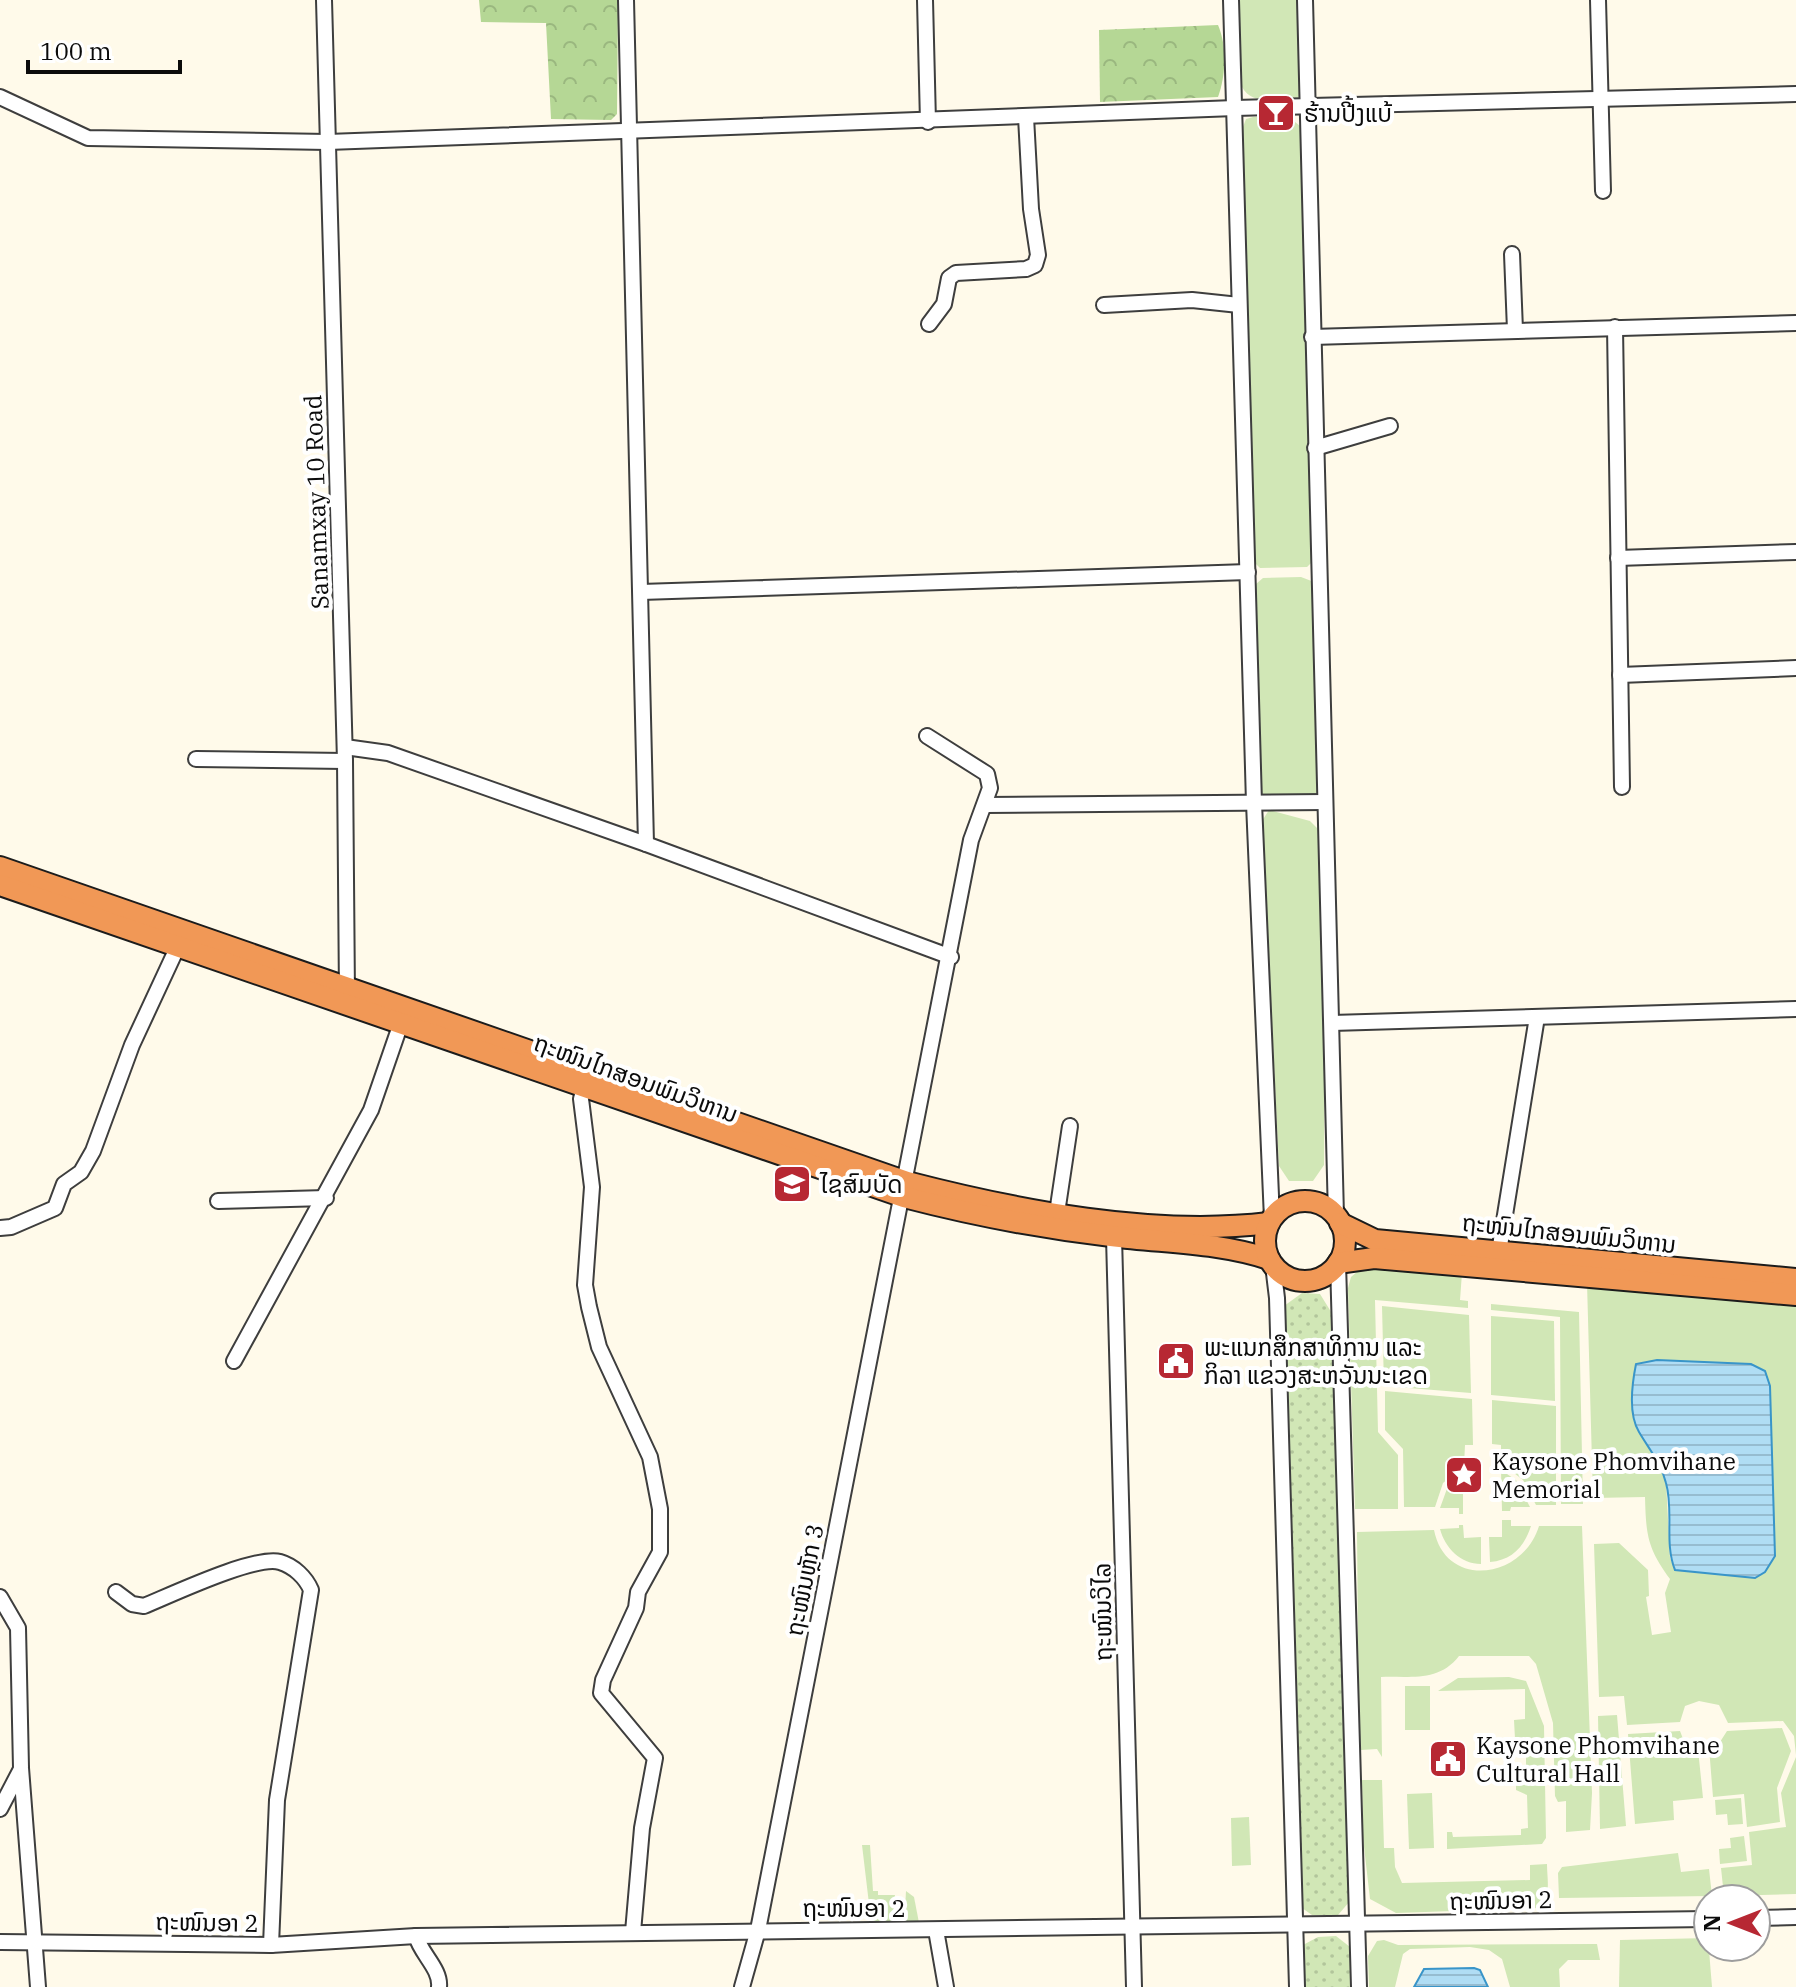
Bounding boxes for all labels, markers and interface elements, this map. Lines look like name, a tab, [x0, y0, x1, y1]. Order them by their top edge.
scale bar	[28, 24, 180, 74]
text: 100 m	[40, 35, 112, 67]
bar icon: ຮ້ານປີ້ງແບ້	[1255, 92, 1297, 134]
place label: ຮ້ານປີ້ງແບ້	[1304, 95, 1393, 129]
street label: Sanamxay 10 Road	[296, 394, 336, 610]
street label: ຖະໜົນໄກສອນພົມວິຫານ	[529, 1026, 743, 1130]
school or university icon: ໄຊສົມບັດ	[771, 1163, 813, 1205]
place label: ໄຊສົມບັດ	[819, 1168, 903, 1200]
street label: ຖະໜົນໄກສອນພົມວິຫານ	[1460, 1206, 1678, 1260]
place label: ພະແນກສຶກສາທິການ ແລະ ກິລາ ແຂວງສະຫວັນນະເຂດ	[1204, 1331, 1428, 1391]
public building icon: ພະແນກສຶກສາທິການ ແລະ ກິລາ ແຂວງສະຫວັນນະເຂດ	[1155, 1340, 1197, 1382]
place label: Kaysone Phomvihane Memorial	[1492, 1445, 1736, 1505]
place icon: Kaysone Phomvihane Memorial	[1443, 1454, 1485, 1496]
street label: ຖະໜົນຫຼັກ 3	[777, 1521, 831, 1639]
street label: ຖະໜົນວິໄລ	[1085, 1562, 1119, 1662]
place label: Kaysone Phomvihane Cultural Hall	[1476, 1729, 1720, 1789]
public building icon: Kaysone Phomvihane Cultural Hall	[1427, 1738, 1469, 1780]
street label: ຖະໜົນອາ 2	[1449, 1883, 1553, 1917]
north arrow	[1692, 1883, 1772, 1963]
street label: ຖະໜົນອາ 2	[802, 1892, 906, 1924]
street label: ຖະໜົນອາ 2	[155, 1905, 259, 1939]
text: N	[1697, 1914, 1726, 1932]

